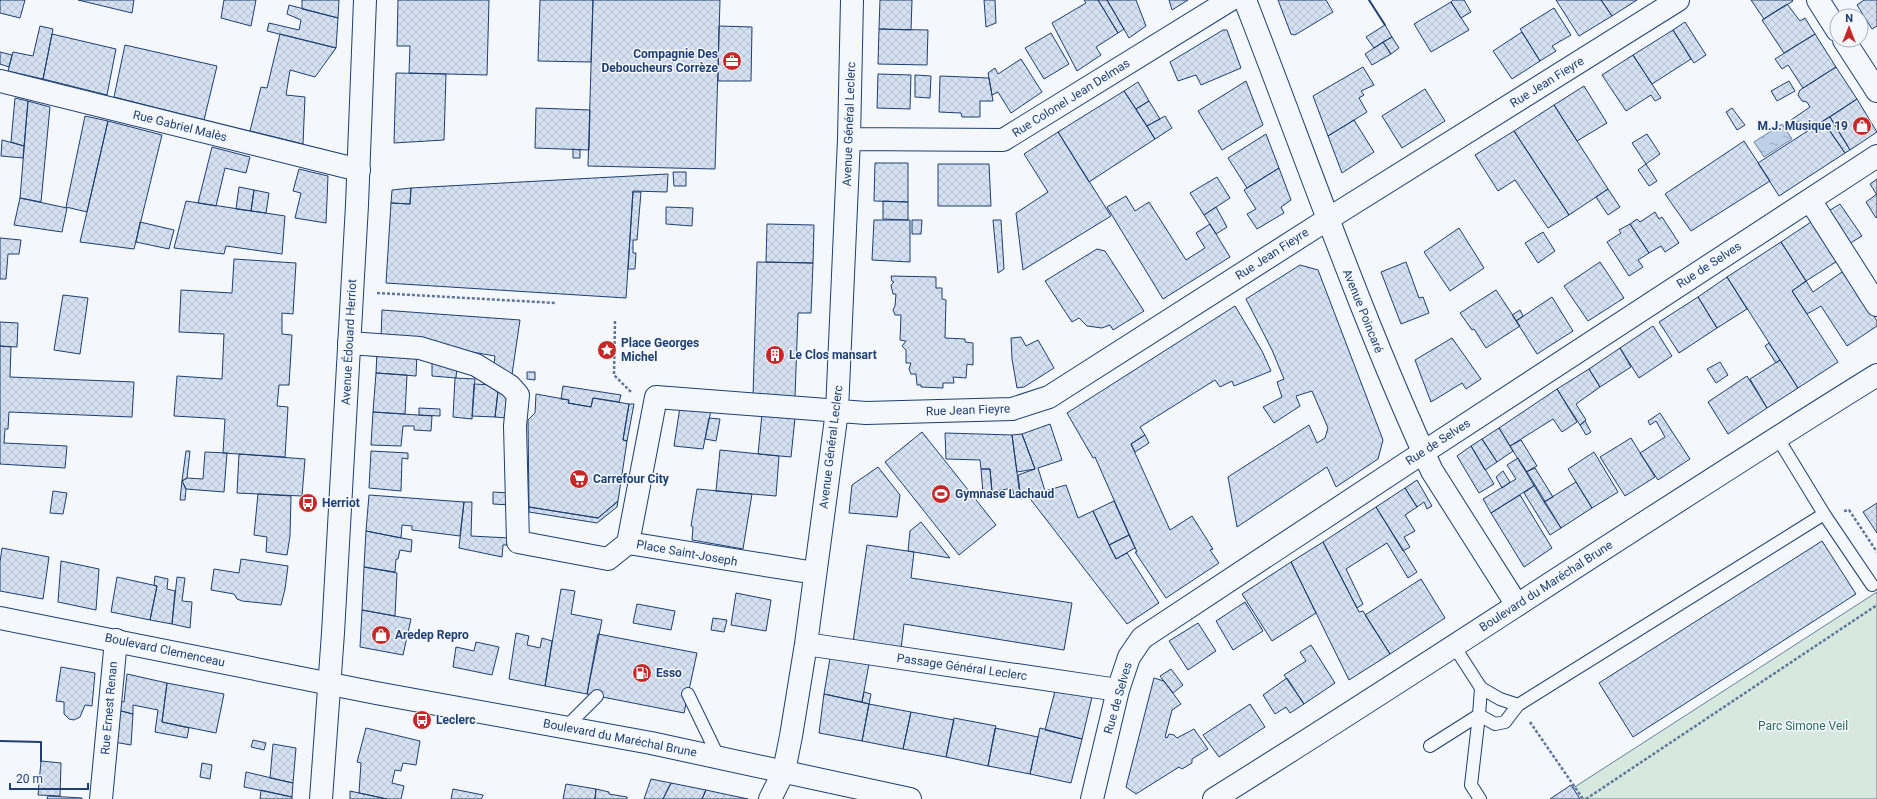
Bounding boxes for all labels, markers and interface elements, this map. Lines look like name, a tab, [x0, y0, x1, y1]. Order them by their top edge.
north arrow	[1829, 8, 1869, 48]
text: N	[1845, 12, 1853, 25]
place label: Compagnie Des Deboucheurs Corrèze	[601, 47, 719, 75]
office icon: Compagnie Des Deboucheurs Corrèze	[721, 50, 743, 72]
street label: Rue Jean Fieyre	[1508, 54, 1586, 110]
street label: Rue Colonel Jean Delmas	[1010, 56, 1132, 140]
street label: Avenue Général Leclerc	[840, 61, 858, 187]
street label: Rue Gabriel Malès	[131, 108, 229, 144]
shop icon: M.J. Musique 19	[1851, 115, 1873, 137]
place label: M.J. Musique 19	[1758, 119, 1848, 133]
street label: Rue Jean Fieyre	[1233, 225, 1311, 283]
street label: Rue de Selves	[1674, 239, 1744, 291]
street label: Avenue Poincaré	[1340, 267, 1386, 355]
street label: Avenue Édouard Herriot	[338, 279, 359, 405]
place label: Place Georges Michel	[621, 336, 699, 364]
place icon: Place Georges Michel	[596, 339, 618, 361]
building icon: Le Clos mansart	[764, 344, 786, 366]
place label: Le Clos mansart	[789, 348, 877, 362]
street label: Avenue Général Leclerc	[816, 384, 846, 510]
street label: Rue Jean Fieyre	[926, 402, 1010, 418]
street label: Rue de Selves	[1403, 416, 1473, 468]
supermarket icon: Carrefour City	[568, 468, 590, 490]
place label: Carrefour City	[593, 472, 670, 486]
sports icon: Gymnase Lachaud	[930, 483, 952, 505]
place label: Gymnase Lachaud	[955, 487, 1054, 501]
bus stop icon: Herriot	[297, 492, 319, 514]
place label: Herriot	[322, 496, 360, 510]
street label: Place Saint-Joseph	[635, 537, 739, 569]
street label: Boulevard du Maréchal Brune	[1477, 538, 1615, 634]
shop icon: Aredep Repro	[370, 624, 392, 646]
place label: Aredep Repro	[395, 628, 469, 642]
street label: Boulevard Clemenceau	[104, 630, 226, 670]
street label: Passage Général Leclerc	[896, 651, 1028, 683]
street label: Rue de Selves	[1101, 660, 1135, 736]
street label: Rue Ernest Renan	[98, 661, 120, 755]
fuel station icon: Esso	[631, 662, 653, 684]
place label: Esso	[656, 666, 682, 680]
bus stop icon: Leclerc	[411, 709, 433, 731]
place label: Leclerc	[436, 713, 475, 727]
street label: Boulevard du Maréchal Brune	[542, 716, 698, 760]
park label: Parc Simone Veil	[1758, 719, 1848, 733]
scale bar	[10, 765, 88, 791]
text: 20 m	[16, 772, 43, 786]

